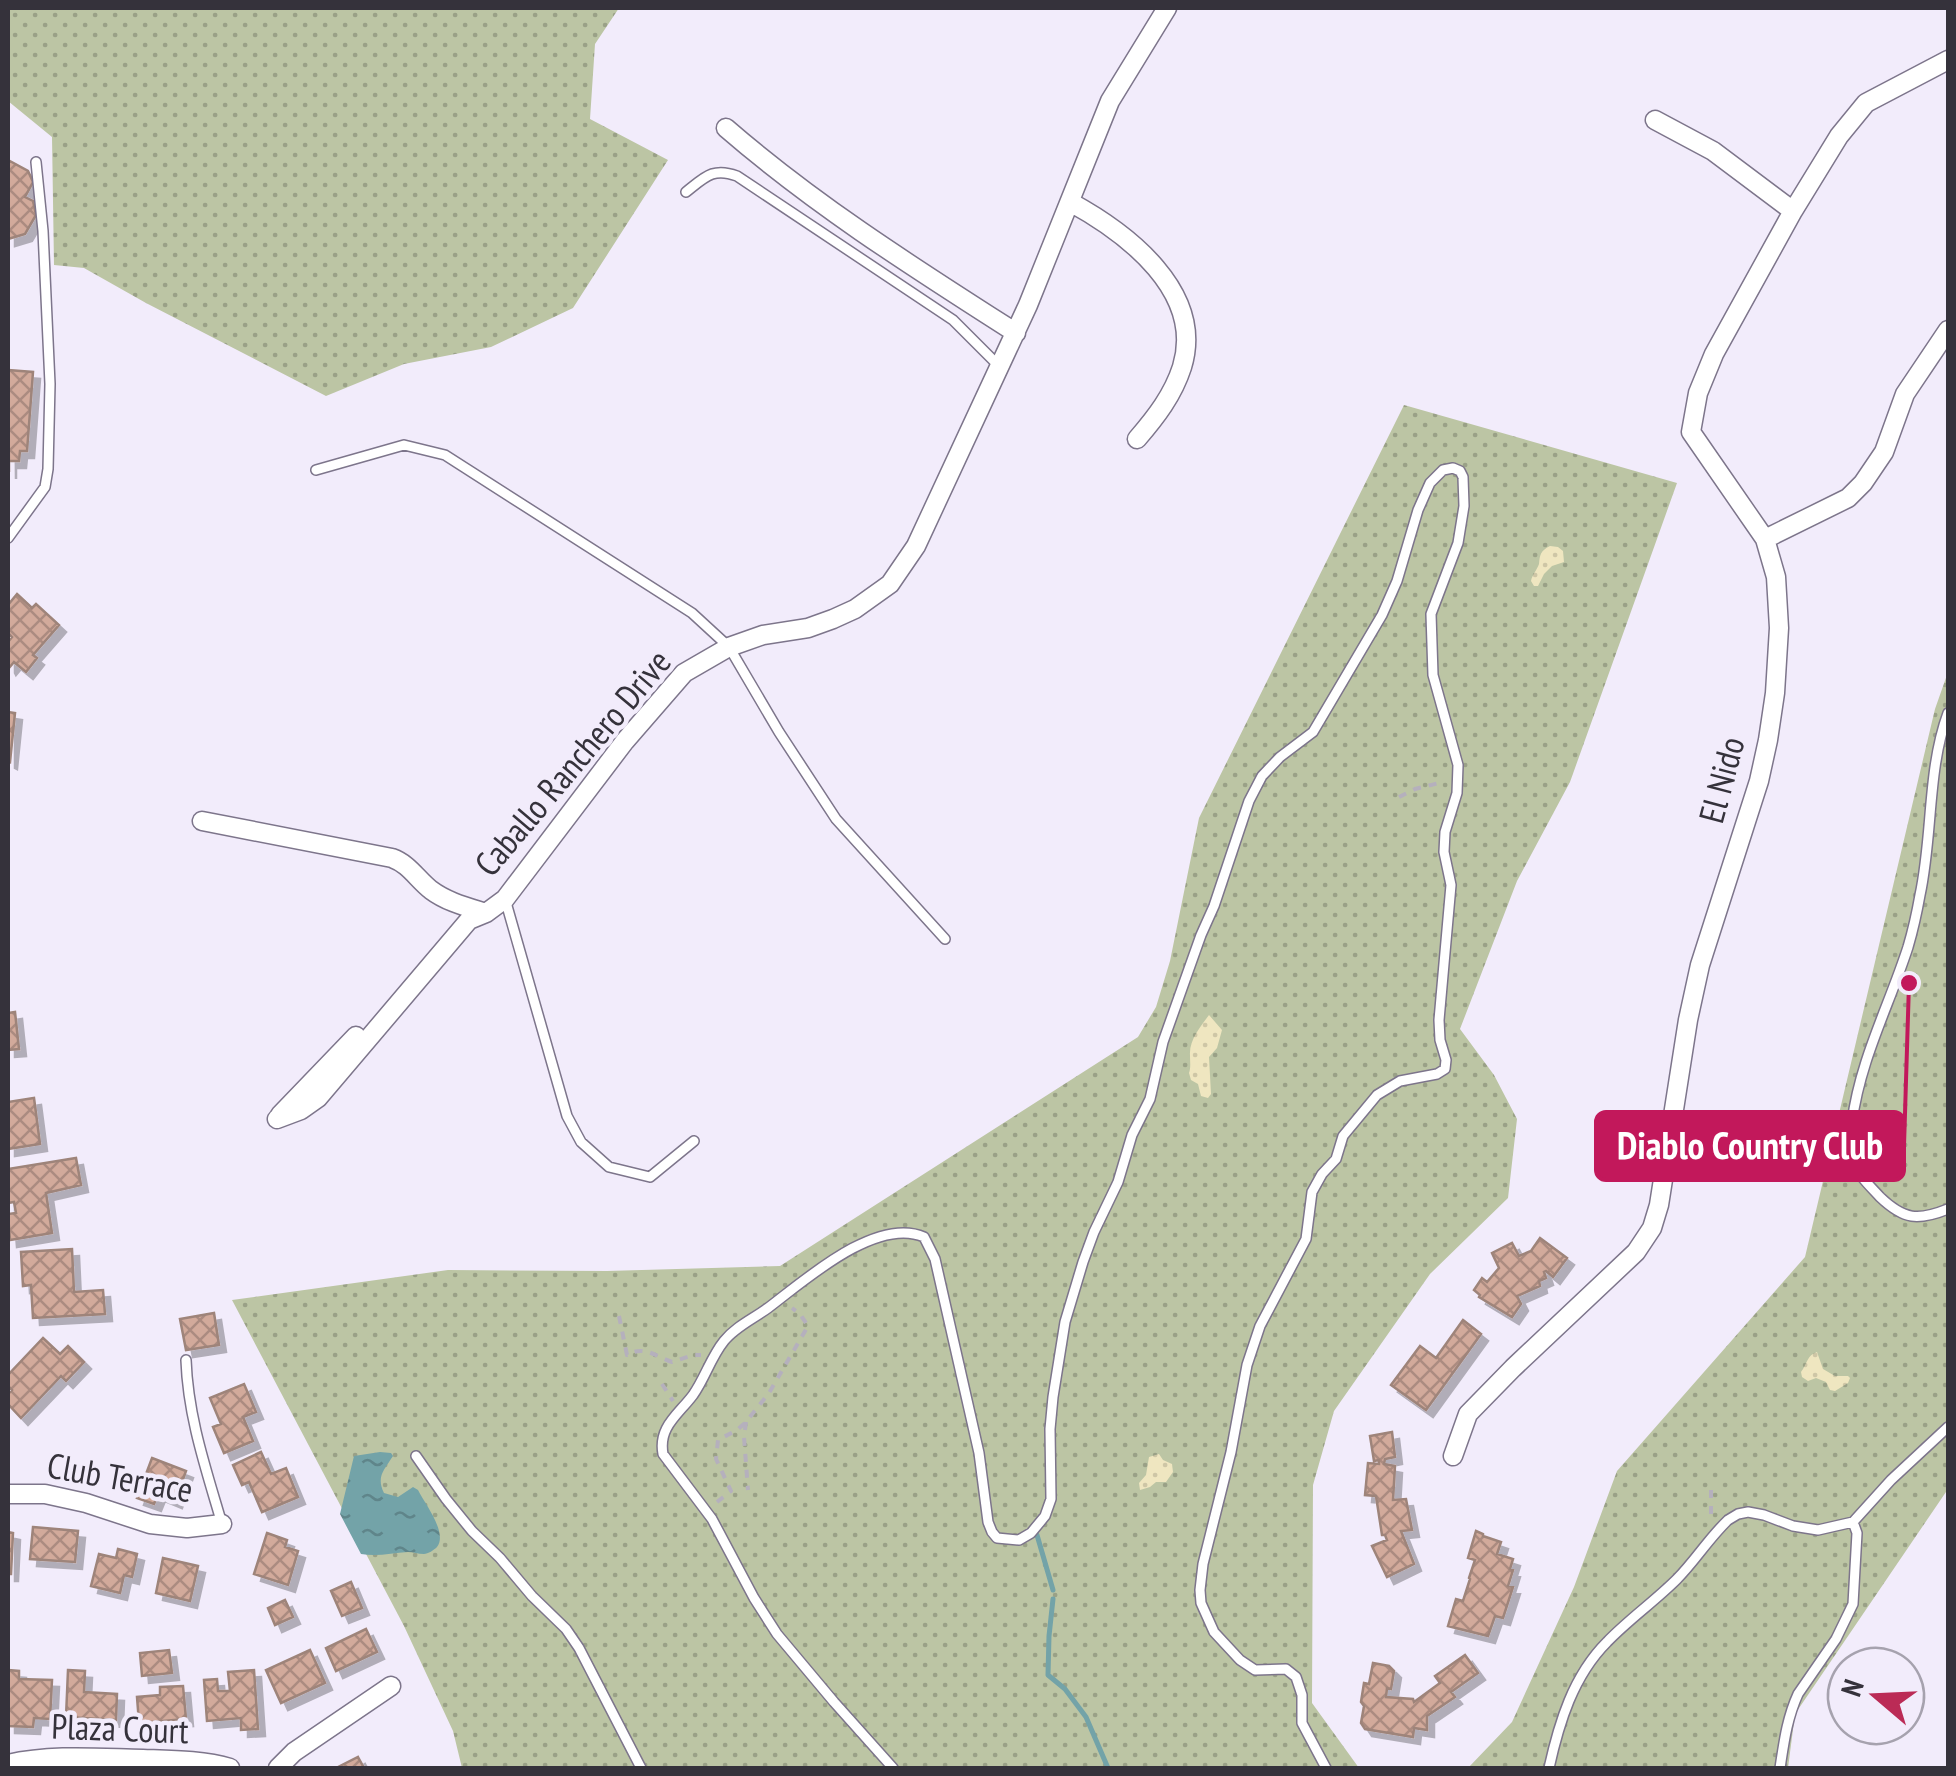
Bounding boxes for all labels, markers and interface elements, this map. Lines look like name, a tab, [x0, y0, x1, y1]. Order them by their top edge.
street label: Caballo Ranchero Drive	[464, 640, 680, 885]
street label: El Nido	[1688, 732, 1755, 828]
callout: Diablo Country Club	[1596, 1112, 1904, 1180]
text: Diablo Country Club	[1617, 1120, 1883, 1169]
street label: Club Terrace	[44, 1442, 197, 1512]
north arrow	[1826, 1646, 1926, 1746]
text: N	[1832, 1675, 1872, 1701]
street label: Plaza Court	[51, 1703, 190, 1753]

